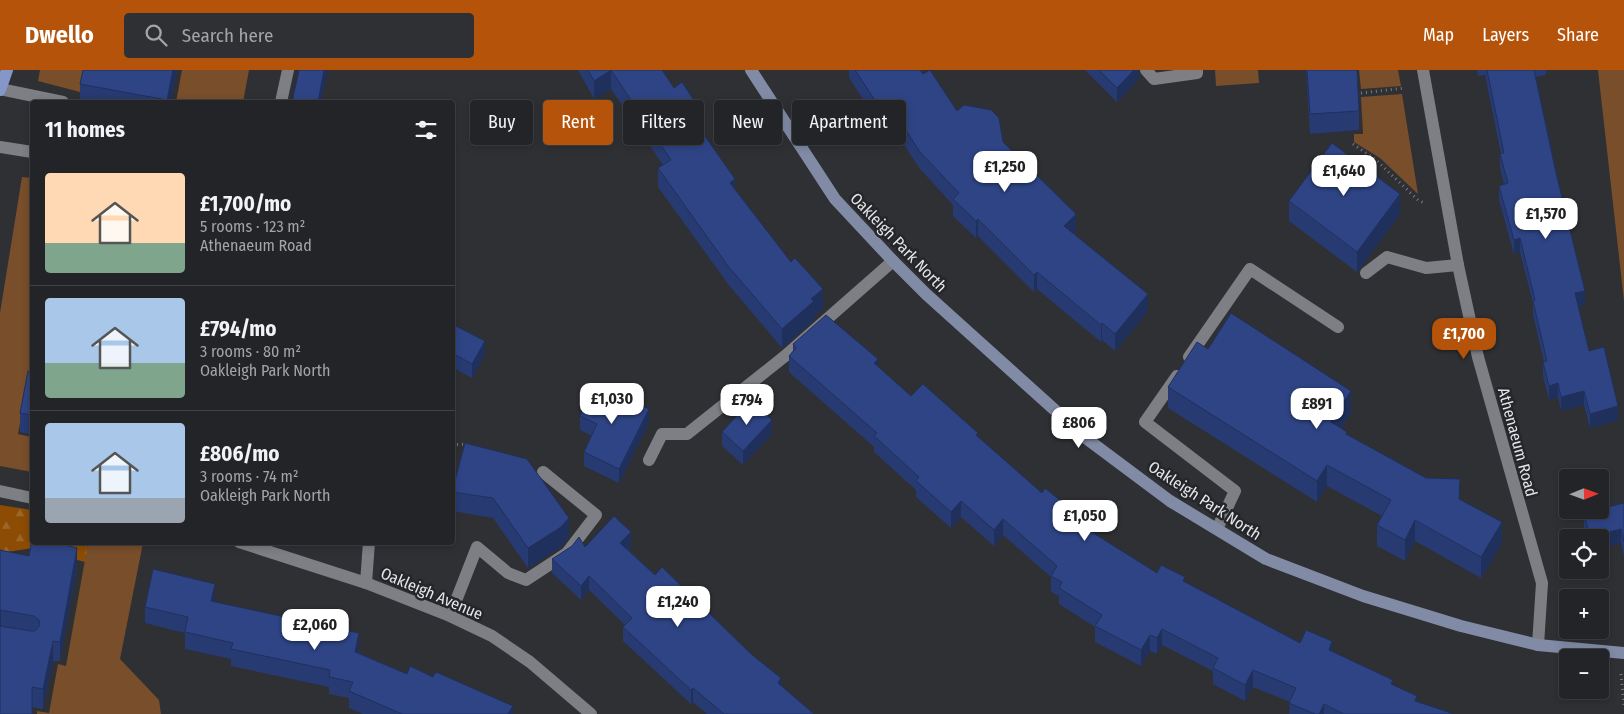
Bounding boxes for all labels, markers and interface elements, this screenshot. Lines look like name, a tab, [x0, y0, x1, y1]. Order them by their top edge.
search box	[124, 13, 474, 58]
text: Dwello	[25, 21, 94, 49]
icon: search	[142, 21, 170, 49]
text: Search here	[182, 24, 273, 47]
text: Map	[1423, 24, 1454, 46]
text: Layers	[1482, 24, 1529, 46]
text: Share	[1557, 24, 1599, 46]
chip: Buy	[470, 100, 533, 145]
chip: Rent	[543, 100, 613, 145]
chip: Filters	[623, 100, 704, 145]
chip: New	[714, 100, 782, 145]
chip: Apartment	[792, 100, 906, 145]
icon: filters	[412, 116, 440, 144]
text: 11 homes	[45, 117, 125, 143]
pin: £1,250	[964, 150, 1046, 193]
pin: £1,640	[1303, 154, 1385, 197]
text: £1,250	[984, 157, 1026, 176]
text: £1,640	[1323, 161, 1365, 180]
street label: Oakleigh Park North	[846, 189, 951, 296]
text: £1,700/mo	[200, 191, 291, 217]
icon: home	[85, 193, 145, 253]
pin: £1,570	[1505, 198, 1587, 240]
text: £1,570	[1526, 204, 1566, 223]
text: 5 rooms · 123 m²	[200, 217, 305, 236]
text: Athenaeum Road	[200, 236, 312, 255]
text: £794/mo	[200, 316, 277, 342]
icon: home	[85, 318, 145, 378]
pin: £1,700	[1423, 318, 1505, 360]
text: £1,700	[1443, 324, 1485, 343]
text: 3 rooms · 80 m²	[200, 342, 301, 361]
text: Oakleigh Park North	[200, 361, 331, 380]
pin: £1,030	[571, 382, 653, 425]
pin: £794	[717, 384, 777, 426]
street label: Athenaeum Road	[1494, 386, 1541, 499]
pin: £891	[1287, 388, 1347, 430]
text: £1,030	[591, 389, 633, 408]
text: £794	[732, 390, 762, 409]
text: £891	[1302, 394, 1332, 413]
pin: £806	[1049, 406, 1109, 449]
text: £806	[1062, 413, 1096, 432]
text: £806/mo	[200, 441, 279, 467]
icon: home	[85, 443, 145, 503]
street label: Oakleigh Park North	[1145, 457, 1265, 544]
text: 3 rooms · 74 m²	[200, 467, 298, 486]
north arrow	[1559, 469, 1609, 519]
map controls	[1559, 469, 1609, 699]
text: Oakleigh Park North	[200, 486, 331, 505]
pin: £1,050	[1044, 500, 1126, 542]
text: £1,050	[1064, 506, 1106, 525]
button: locate	[1559, 529, 1609, 579]
street label: Oakleigh Avenue	[378, 563, 486, 624]
pin: £1,240	[637, 586, 719, 628]
button: +	[1559, 589, 1609, 639]
text: £1,240	[657, 592, 699, 611]
pin: £2,060	[274, 608, 356, 651]
text: £2,060	[293, 615, 337, 634]
button: −	[1559, 649, 1609, 699]

